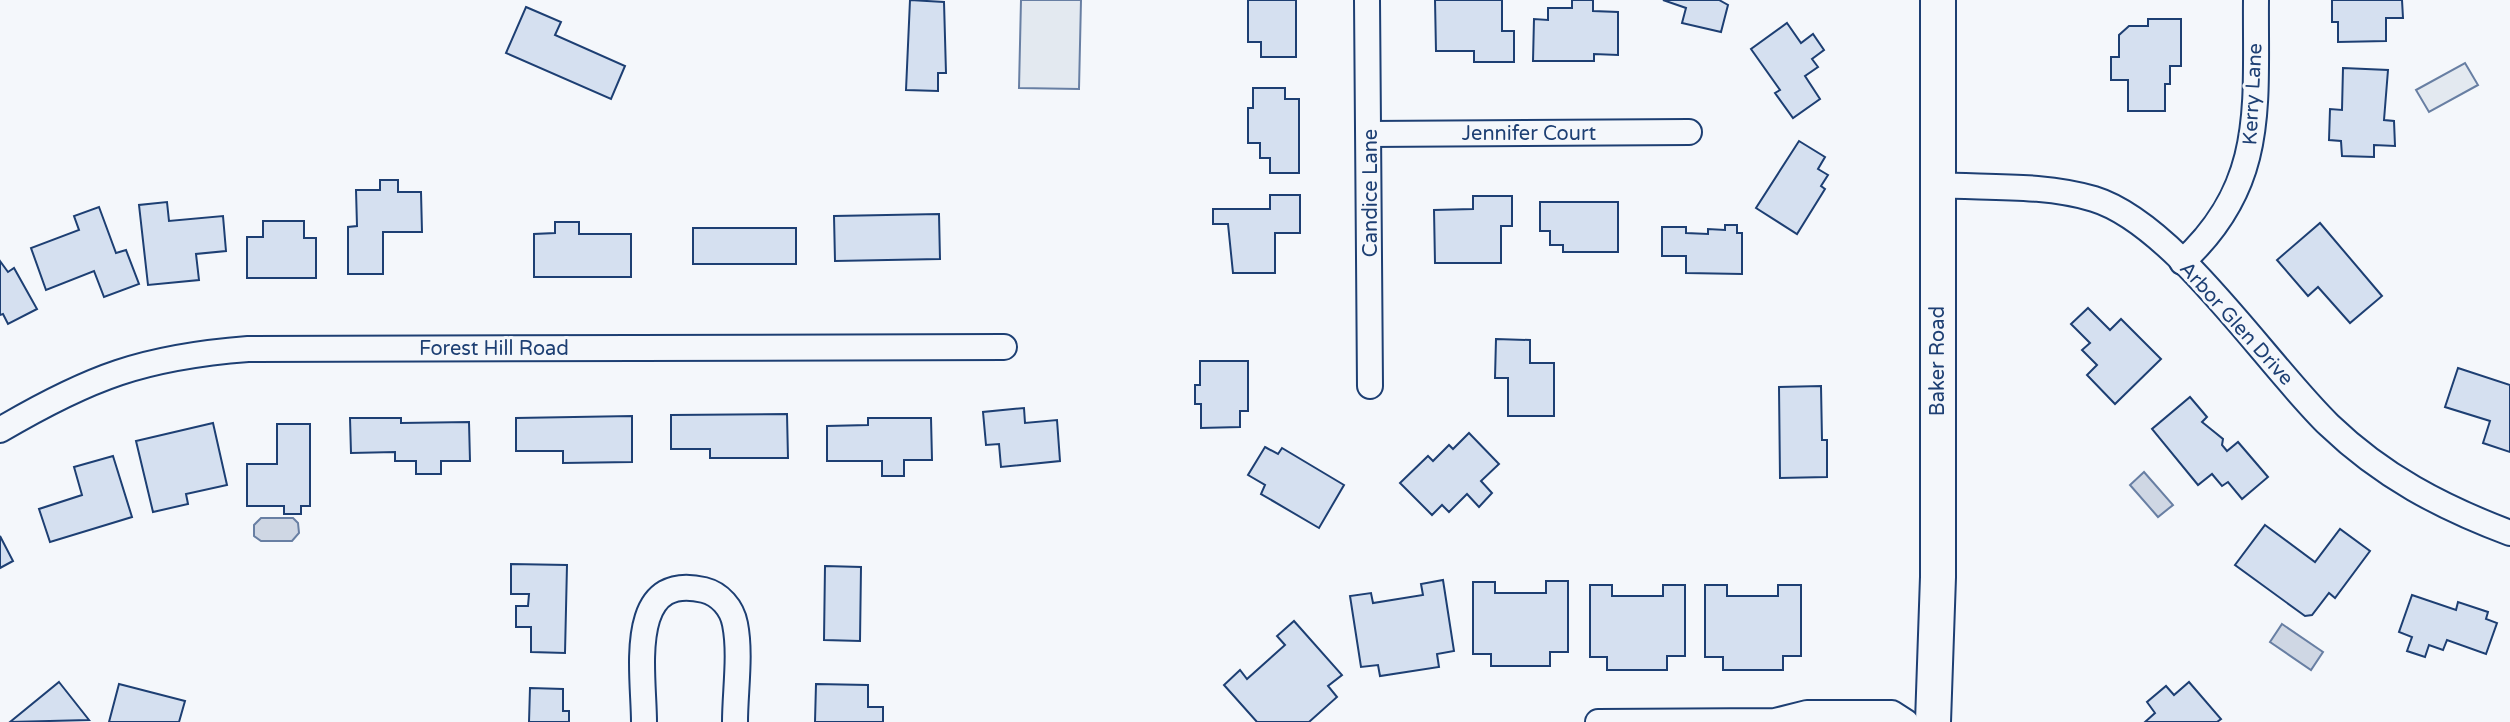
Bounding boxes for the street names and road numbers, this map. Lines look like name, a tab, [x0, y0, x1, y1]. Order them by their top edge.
street label: Kerry Lane	[2238, 42, 2268, 146]
street label: Jennifer Court	[1462, 122, 1597, 146]
street label: Candice Lane	[1359, 129, 1383, 257]
street label: Arbor Glen Drive	[2174, 257, 2298, 390]
street label: Baker Road	[1926, 306, 1950, 416]
street label: Forest Hill Road	[419, 337, 569, 361]

